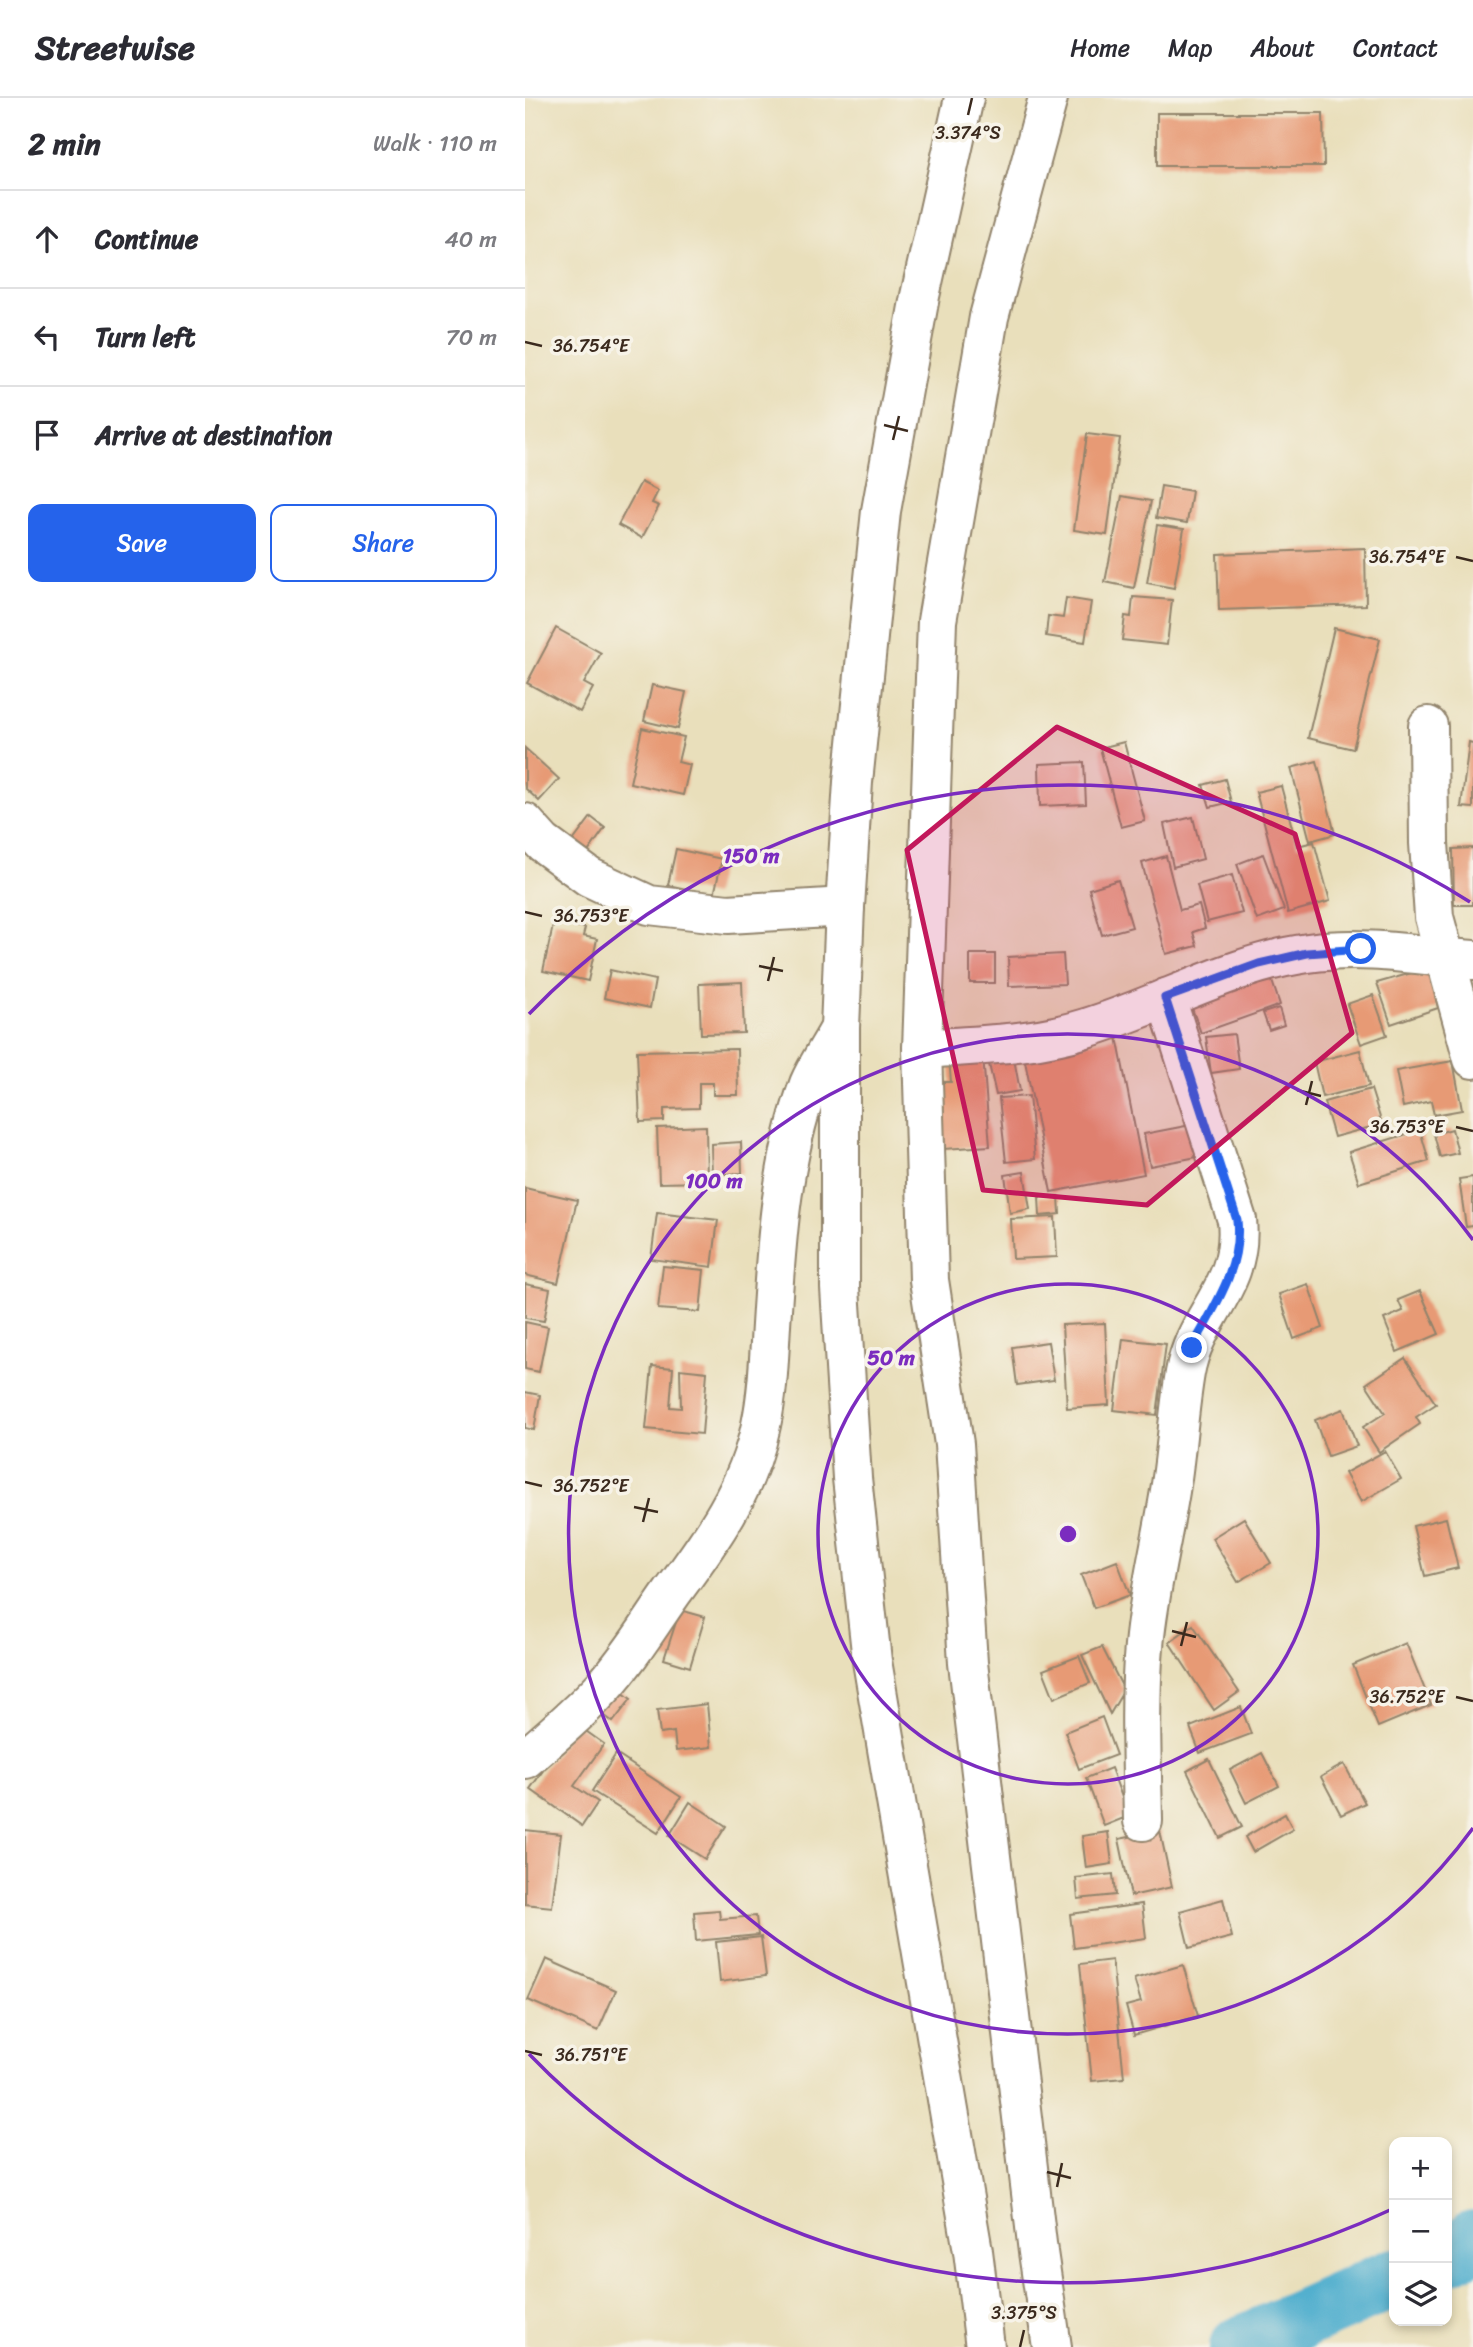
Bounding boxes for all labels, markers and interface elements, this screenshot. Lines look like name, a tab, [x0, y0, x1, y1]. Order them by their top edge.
text: Streetwise	[35, 19, 195, 77]
text: Home	[1070, 27, 1130, 69]
text: Map	[1168, 27, 1212, 69]
text: About	[1250, 27, 1315, 69]
text: Contact	[1353, 27, 1438, 69]
text: 2 min	[28, 117, 101, 171]
text: 3.374°S	[935, 117, 1001, 149]
text: Walk · 110 m	[373, 123, 497, 164]
text: Continue	[95, 216, 198, 262]
text: 40 m	[444, 219, 497, 260]
icon: ahead	[28, 220, 66, 258]
text: Turn left	[95, 314, 195, 360]
text: 70 m	[446, 317, 497, 358]
icon: left	[28, 318, 66, 356]
text: 36.754°E	[553, 330, 630, 362]
text: Arrive at destination	[95, 412, 332, 458]
icon: arrive	[28, 416, 66, 454]
button: Save	[28, 504, 256, 582]
button: Share	[270, 504, 497, 582]
text: 36.754°E	[1369, 541, 1446, 573]
text: 150 m	[723, 837, 780, 875]
text: 36.753°E	[554, 900, 629, 932]
route start	[1345, 933, 1376, 964]
text: 36.753°E	[1370, 1111, 1445, 1143]
text: 100 m	[685, 1162, 743, 1200]
route end	[1176, 1332, 1207, 1363]
text: 50 m	[867, 1339, 916, 1377]
text: 36.752°E	[554, 1470, 629, 1502]
centre of rings	[1056, 1522, 1080, 1546]
text: 36.752°E	[1370, 1681, 1445, 1713]
text: 36.751°E	[555, 2039, 628, 2071]
map controls	[1389, 2137, 1452, 2326]
button: +	[1389, 2137, 1452, 2200]
button: −	[1389, 2200, 1452, 2263]
button: layers	[1389, 2263, 1452, 2326]
text: 3.375°S	[991, 2297, 1057, 2329]

